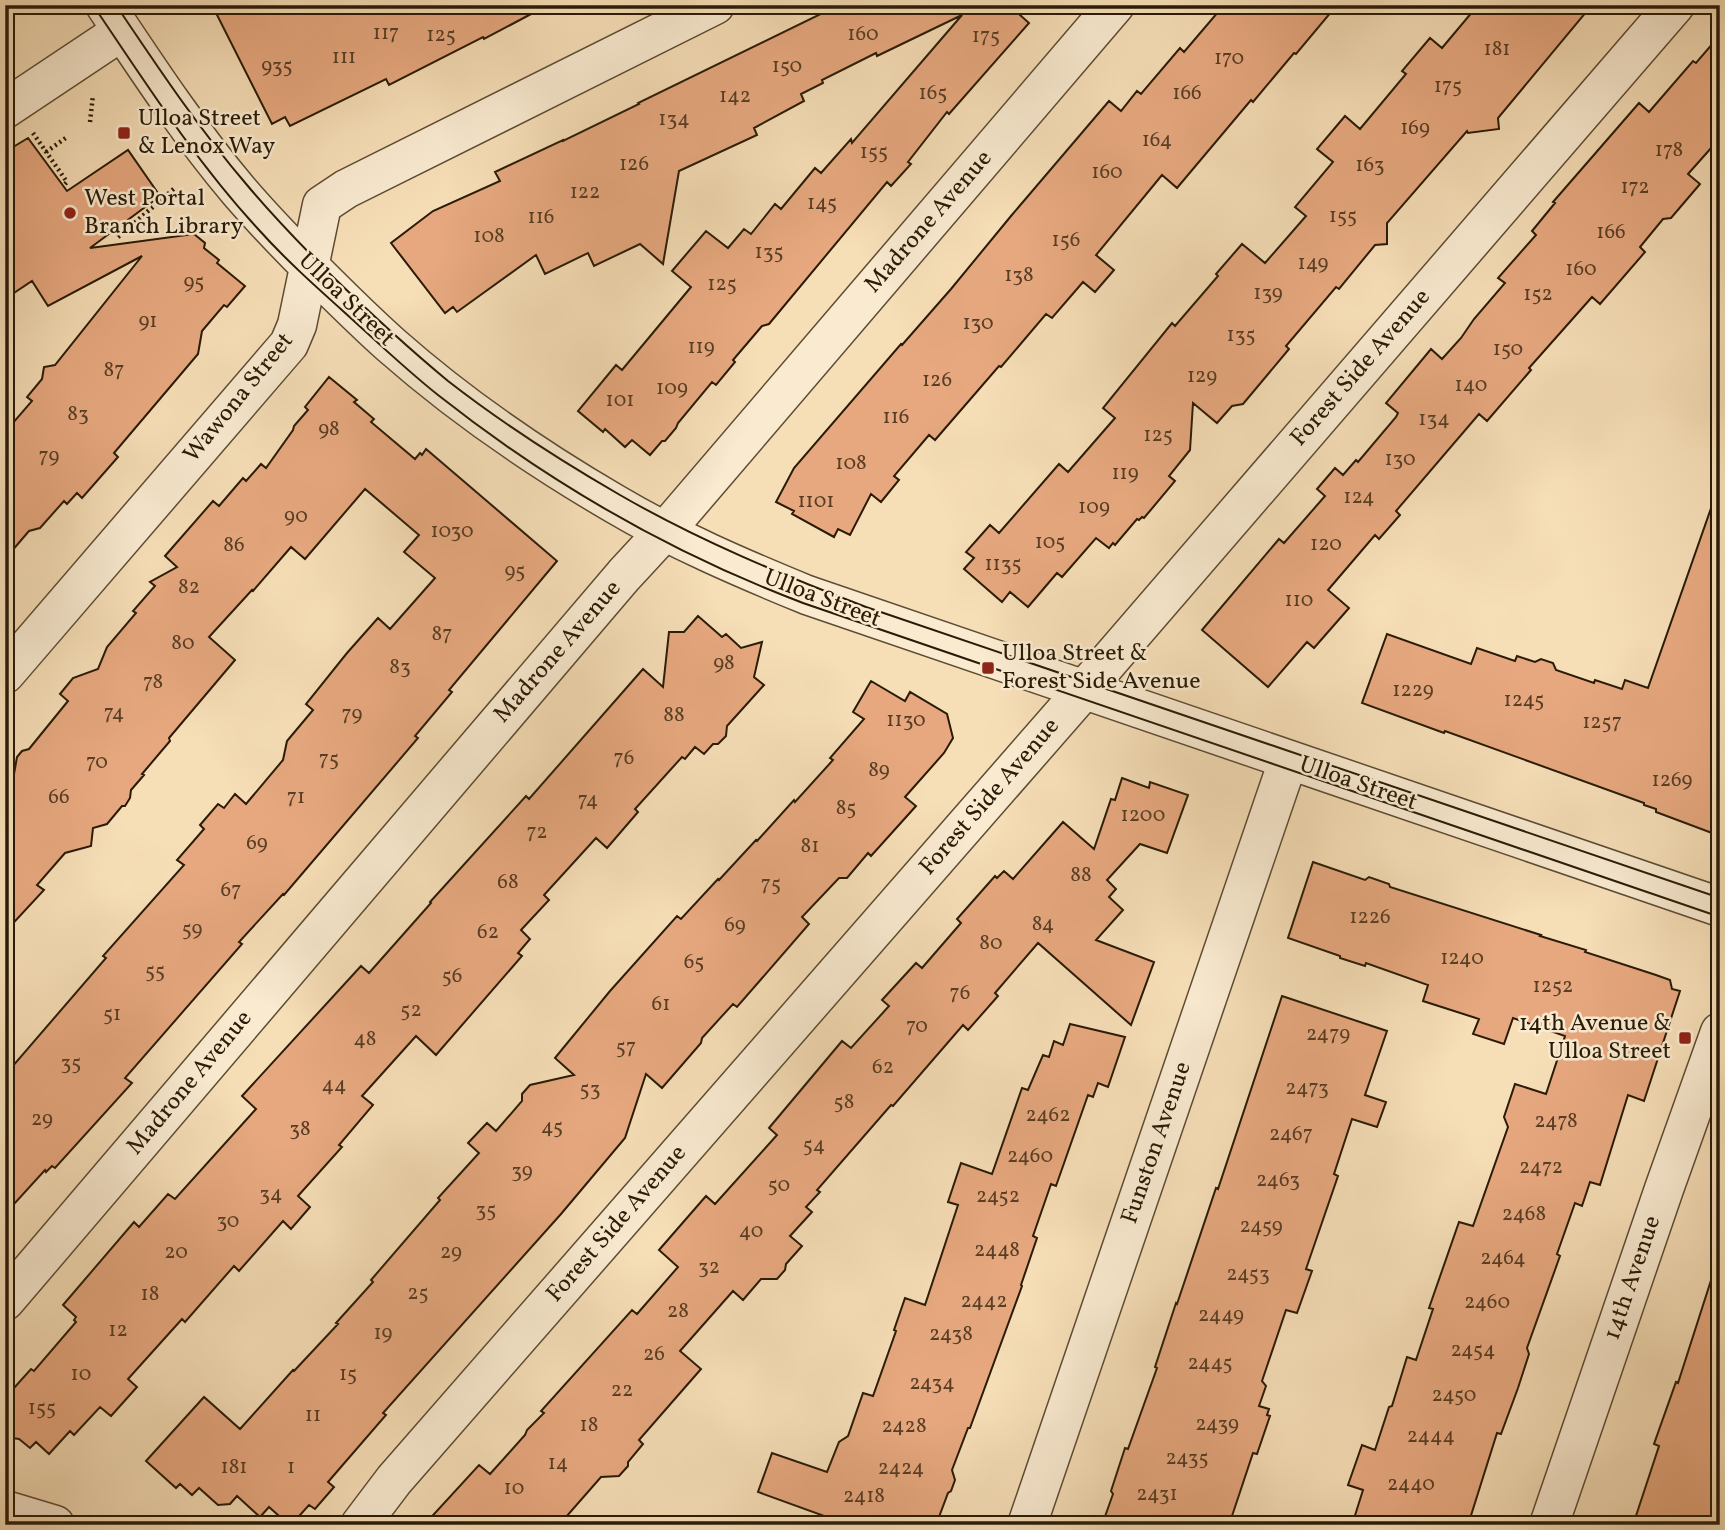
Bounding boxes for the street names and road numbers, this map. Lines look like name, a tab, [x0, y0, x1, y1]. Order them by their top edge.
street label: Madrone Avenue	[857, 143, 1001, 301]
street label: Ulloa Street	[290, 245, 402, 355]
street label: Forest Side Avenue	[1283, 282, 1439, 454]
street label: Wawona Street	[176, 326, 302, 470]
street label: Ulloa Street	[758, 561, 886, 637]
street label: Madrone Avenue	[486, 573, 630, 731]
street label: Forest Side Avenue	[912, 711, 1068, 883]
street label: Ulloa Street	[1294, 748, 1422, 820]
street label: Madrone Avenue	[119, 1003, 261, 1163]
street label: Funston Avenue	[1113, 1057, 1201, 1229]
street label: Forest Side Avenue	[539, 1138, 695, 1310]
street label: 14th Avenue	[1596, 1211, 1670, 1345]

